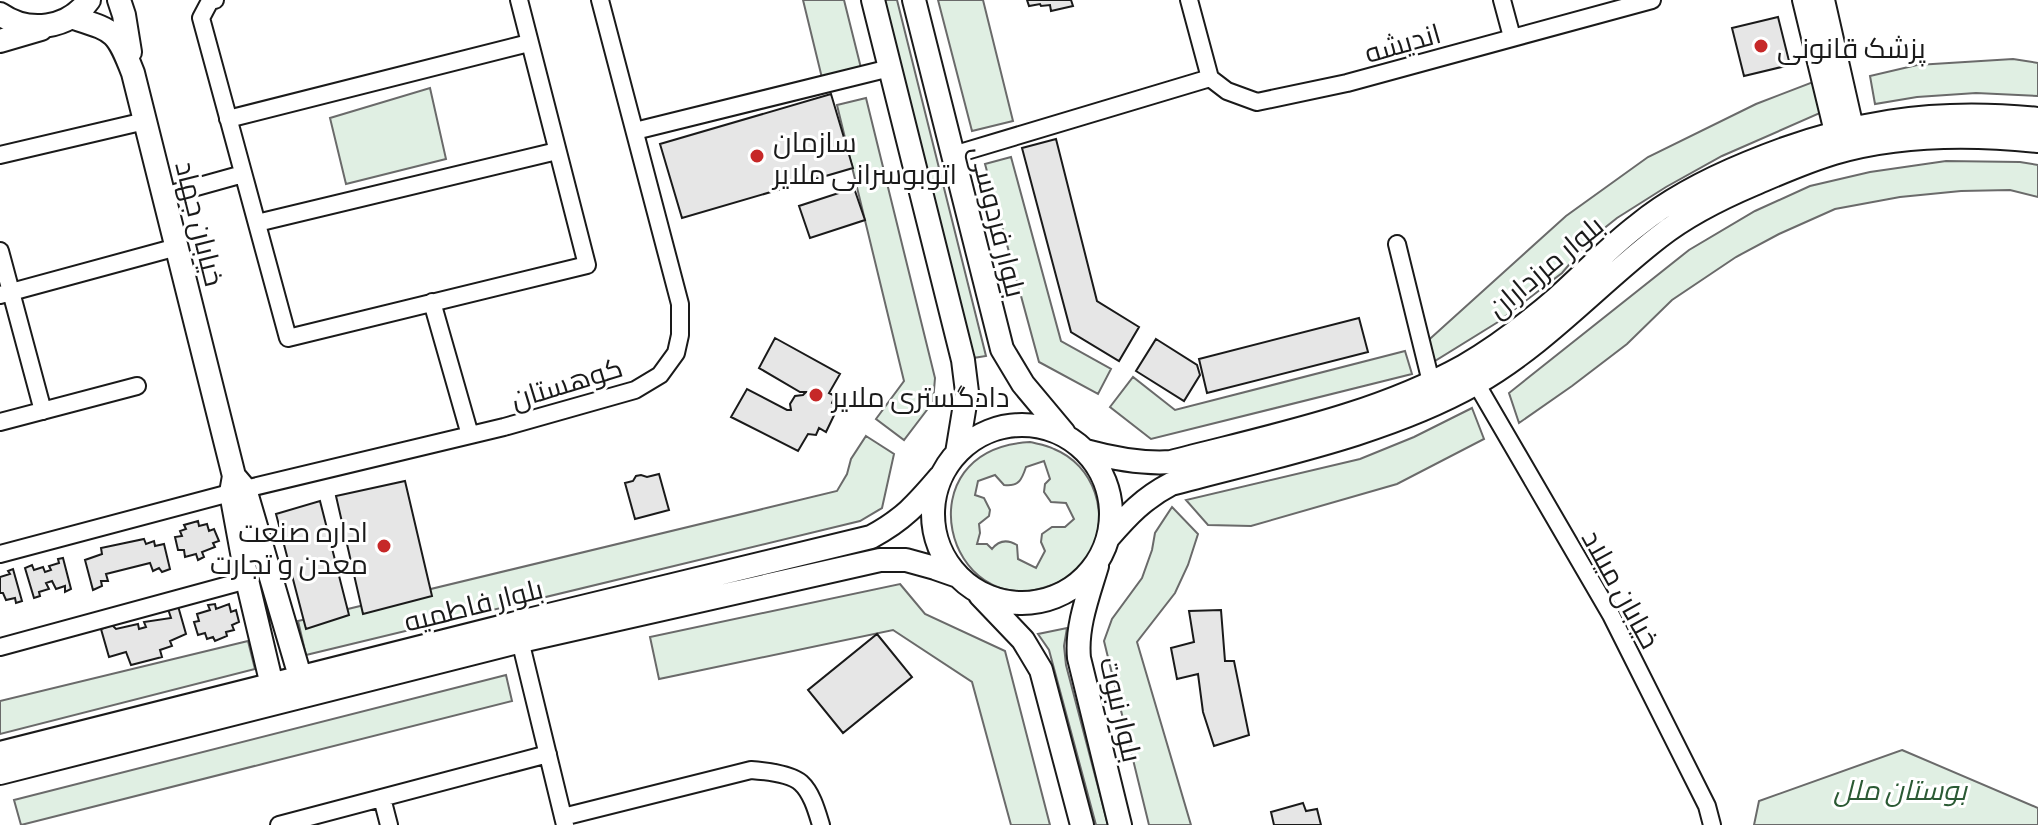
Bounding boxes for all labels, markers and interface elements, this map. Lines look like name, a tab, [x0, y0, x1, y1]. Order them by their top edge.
street label: اندیشه	[1359, 10, 1445, 72]
place label: پزشک قانونی	[1777, 25, 1926, 67]
marker: پزشک قانونی	[1752, 37, 1770, 55]
place label: سازمان اتوبوسرانی ملایر	[771, 119, 957, 193]
street label: بلوار فردوسی	[961, 141, 1039, 301]
marker: سازمان اتوبوسرانی ملایر	[748, 147, 766, 165]
street label: خیابان جهاد	[166, 156, 238, 290]
street label: بلوار مرزداران	[1476, 204, 1612, 326]
street label: کوهستان	[505, 344, 627, 418]
place label: دادگستری ملایر	[830, 374, 1010, 416]
marker: دادگستری ملایر	[807, 386, 825, 404]
place label: اداره صنعت معدن و تجارت	[210, 509, 368, 583]
street label: خیابان میلاد	[1573, 521, 1673, 655]
marker: اداره صنعت معدن و تجارت	[375, 537, 393, 555]
street label: بلوار فاطمیه	[399, 565, 547, 641]
street label: بلوار نبوت	[1091, 652, 1155, 766]
park label: بوستان ملل	[1833, 767, 1968, 809]

